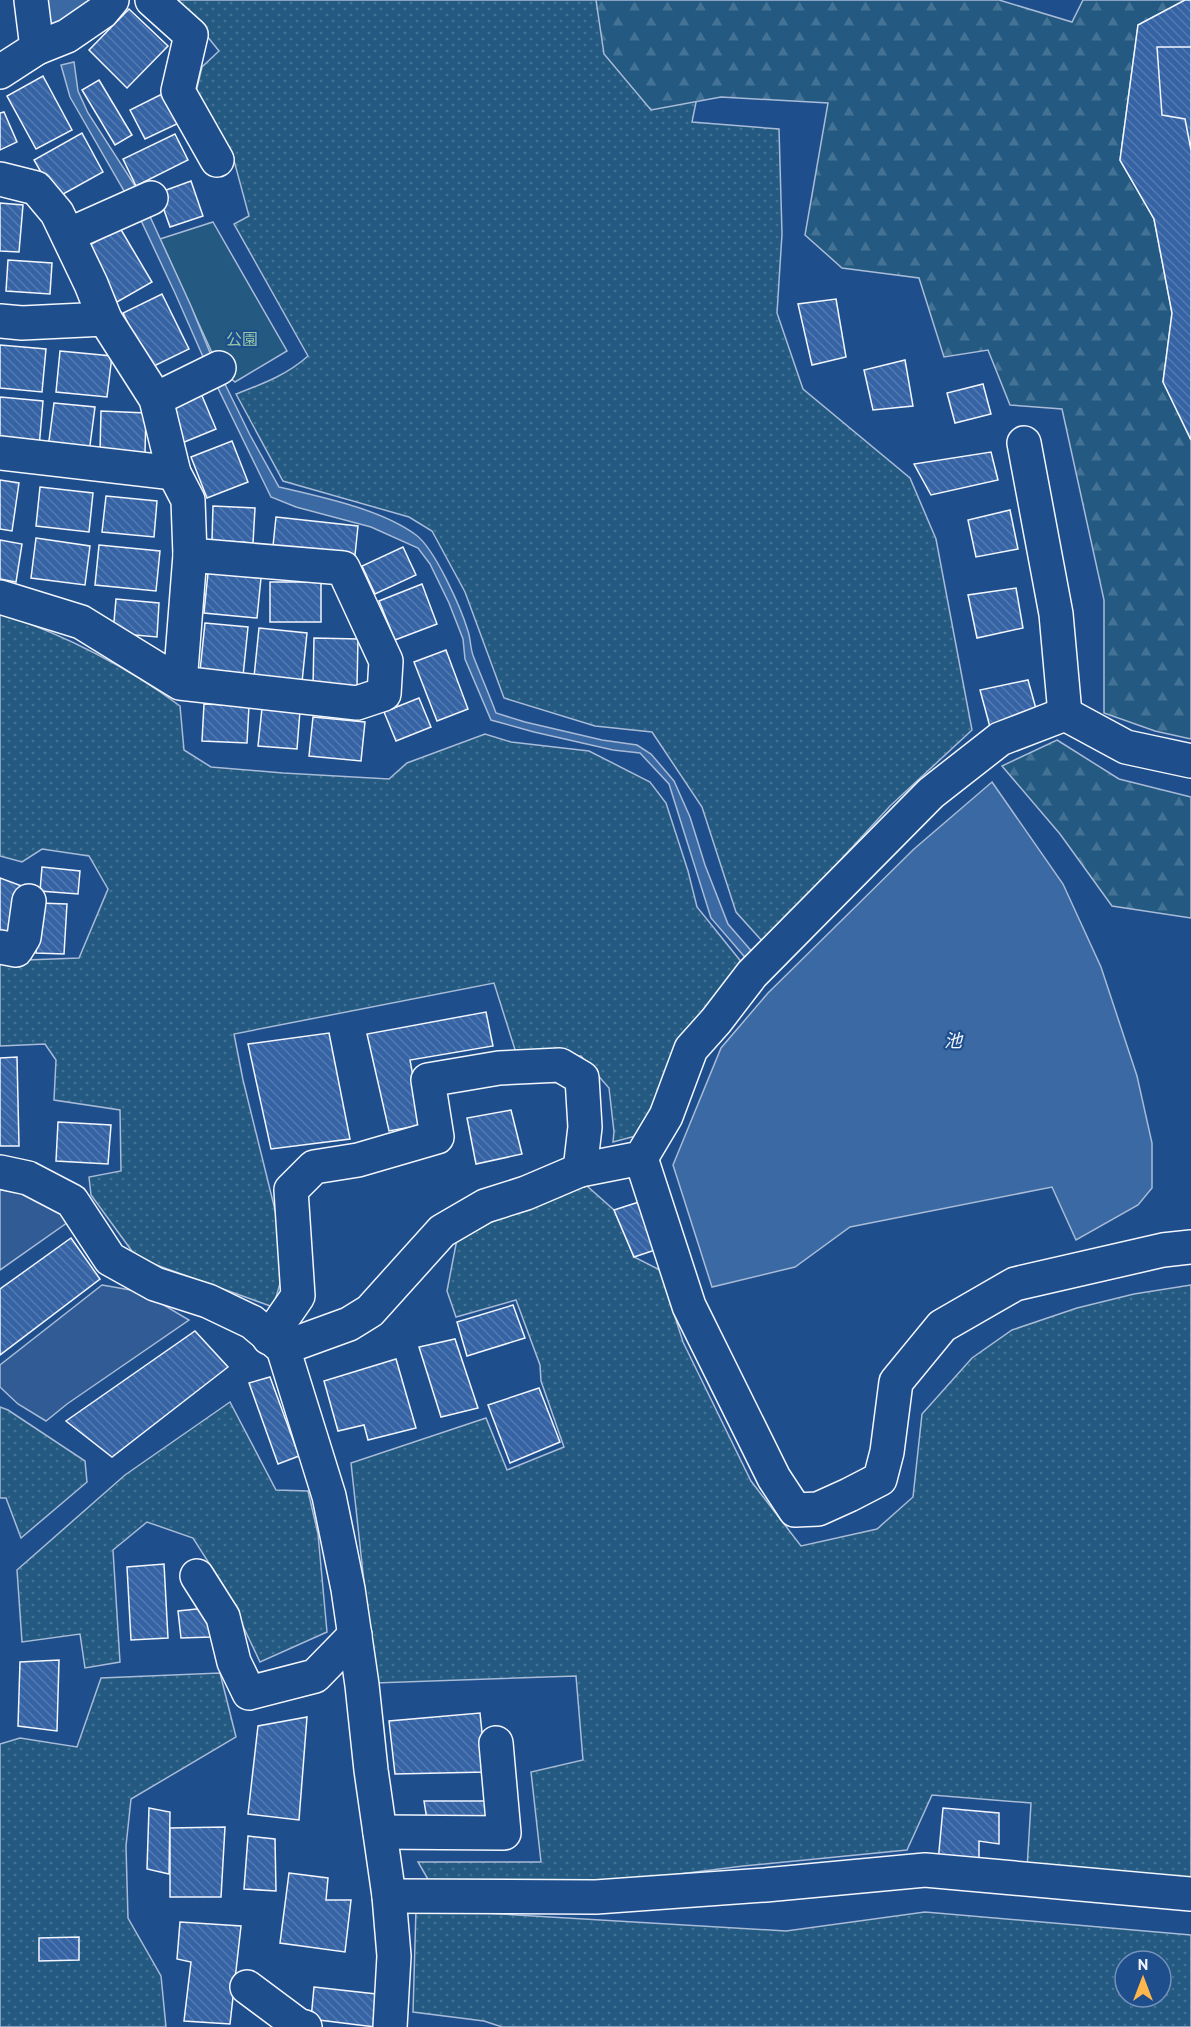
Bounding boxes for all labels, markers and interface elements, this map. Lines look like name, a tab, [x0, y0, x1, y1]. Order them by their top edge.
park label: 公園	[226, 329, 258, 349]
water label: 池	[944, 1029, 964, 1052]
north arrow	[1113, 1949, 1173, 2009]
text: N	[1138, 1954, 1148, 1974]

